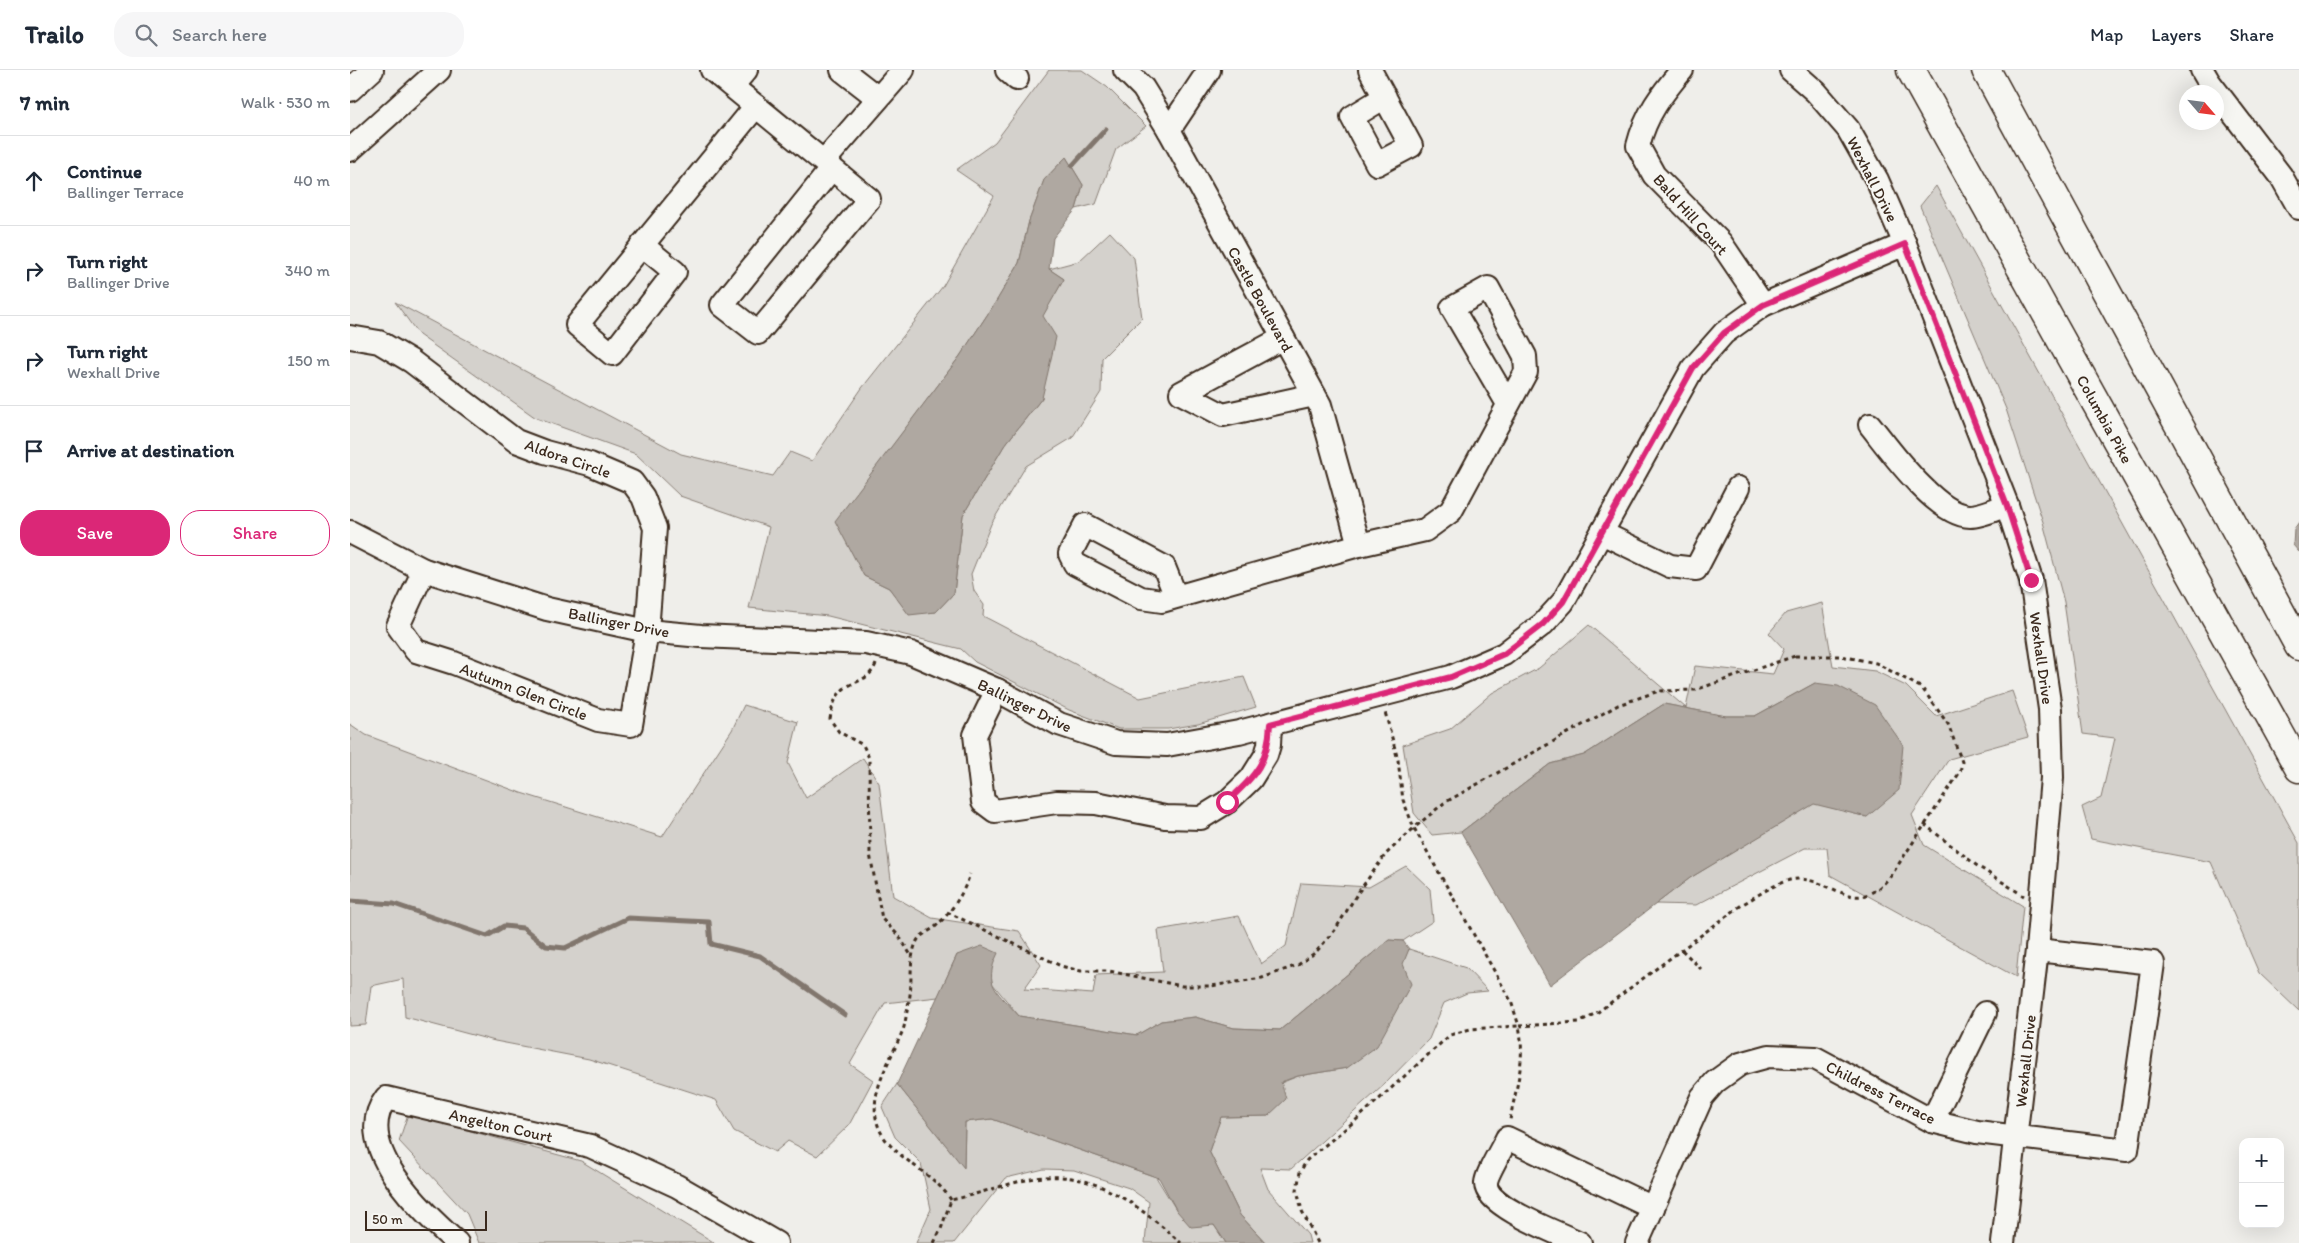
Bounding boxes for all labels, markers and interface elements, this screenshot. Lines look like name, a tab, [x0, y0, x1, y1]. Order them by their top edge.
search box	[114, 12, 464, 57]
text: Trailo	[25, 20, 84, 49]
icon: search	[132, 21, 160, 49]
text: Search here	[172, 23, 267, 46]
text: Map	[2090, 24, 2123, 46]
text: Layers	[2151, 24, 2201, 46]
text: Share	[2229, 24, 2274, 46]
north arrow	[2179, 85, 2224, 130]
text: 7 min	[20, 90, 69, 115]
text: Walk · 530 m	[241, 93, 330, 112]
street label: Wexhall Drive	[1843, 133, 1902, 225]
text: Continue	[67, 160, 142, 183]
icon: ahead	[20, 167, 48, 195]
street label: Bald Hill Court	[1649, 170, 1732, 259]
text: 40 m	[293, 171, 330, 190]
text: Ballinger Terrace	[67, 183, 184, 202]
street label: Castle Boulevard	[1224, 243, 1298, 356]
text: Turn right	[67, 250, 148, 273]
icon: right	[20, 257, 48, 285]
text: 340 m	[285, 261, 330, 280]
text: Ballinger Drive	[67, 273, 170, 292]
text: Turn right	[67, 340, 148, 363]
icon: right	[20, 347, 48, 375]
text: 150 m	[287, 351, 330, 370]
text: Wexhall Drive	[67, 363, 160, 382]
street label: Columbia Pike	[2072, 372, 2137, 467]
street label: Aldora Circle	[522, 435, 613, 482]
icon: arrive	[20, 437, 48, 465]
text: Arrive at destination	[67, 439, 234, 462]
button: Save	[20, 510, 170, 556]
button: Share	[180, 510, 330, 556]
route end	[2020, 569, 2043, 592]
street label: Ballinger Drive	[567, 603, 671, 642]
street label: Wexhall Drive	[2026, 611, 2057, 706]
street label: Autumn Glen Circle	[457, 658, 590, 725]
street label: Ballinger Drive	[975, 674, 1075, 736]
route start	[1216, 791, 1239, 814]
street label: Wexhall Drive	[2011, 1014, 2040, 1108]
street label: Childress Terrace	[1823, 1057, 1939, 1128]
street label: Angelton Court	[447, 1104, 554, 1147]
map controls	[2239, 1138, 2284, 1228]
button: +	[2239, 1138, 2284, 1183]
button: −	[2239, 1183, 2284, 1228]
scale bar	[365, 1208, 488, 1231]
text: 50 m	[372, 1211, 403, 1228]

